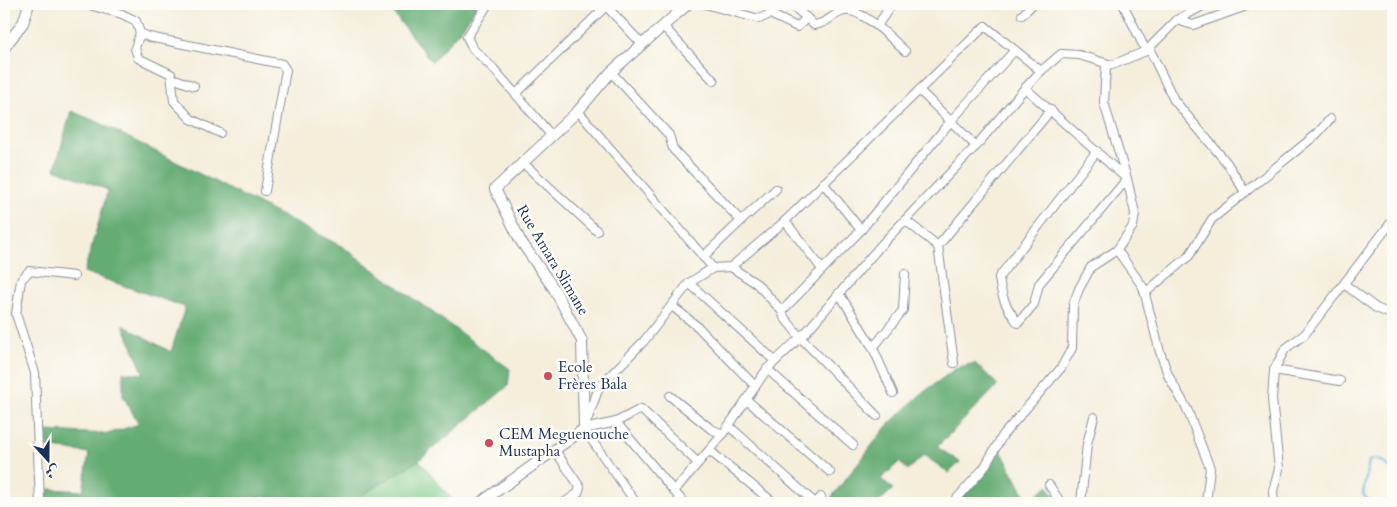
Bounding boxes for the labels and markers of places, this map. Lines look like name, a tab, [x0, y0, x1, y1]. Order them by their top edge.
place label: Ecole Frères Bala	[558, 357, 628, 394]
marker: Ecole Frères Bala	[542, 370, 554, 382]
place label: CEM Meguenouche Mustapha	[499, 424, 629, 461]
marker: CEM Meguenouche Mustapha	[483, 437, 495, 449]

